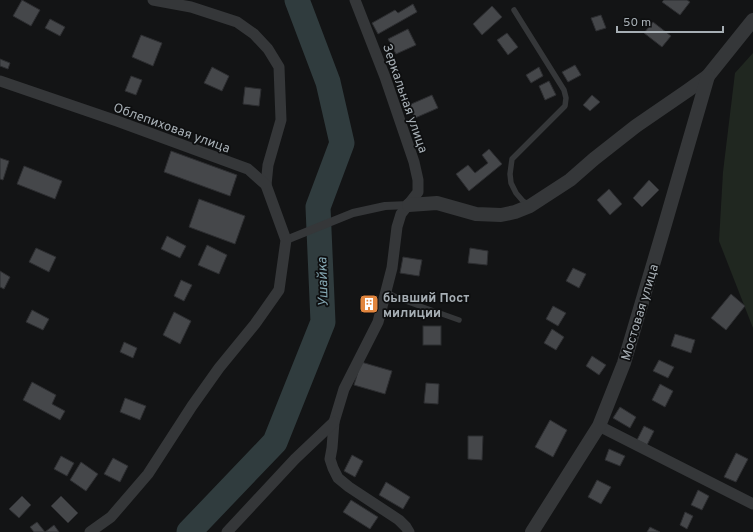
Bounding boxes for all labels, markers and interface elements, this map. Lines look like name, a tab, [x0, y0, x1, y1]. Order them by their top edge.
scale bar	[617, 8, 723, 34]
text: 50 m	[623, 15, 651, 31]
street label: Зеркальная улица	[378, 42, 430, 155]
street label: Облепиховая улица	[111, 100, 232, 157]
water label: Ушайка	[314, 256, 333, 307]
street label: Мостовая улица	[619, 263, 663, 363]
place label: бывший Пост милиции	[383, 291, 469, 322]
building icon: бывший Пост милиции	[358, 293, 380, 315]

